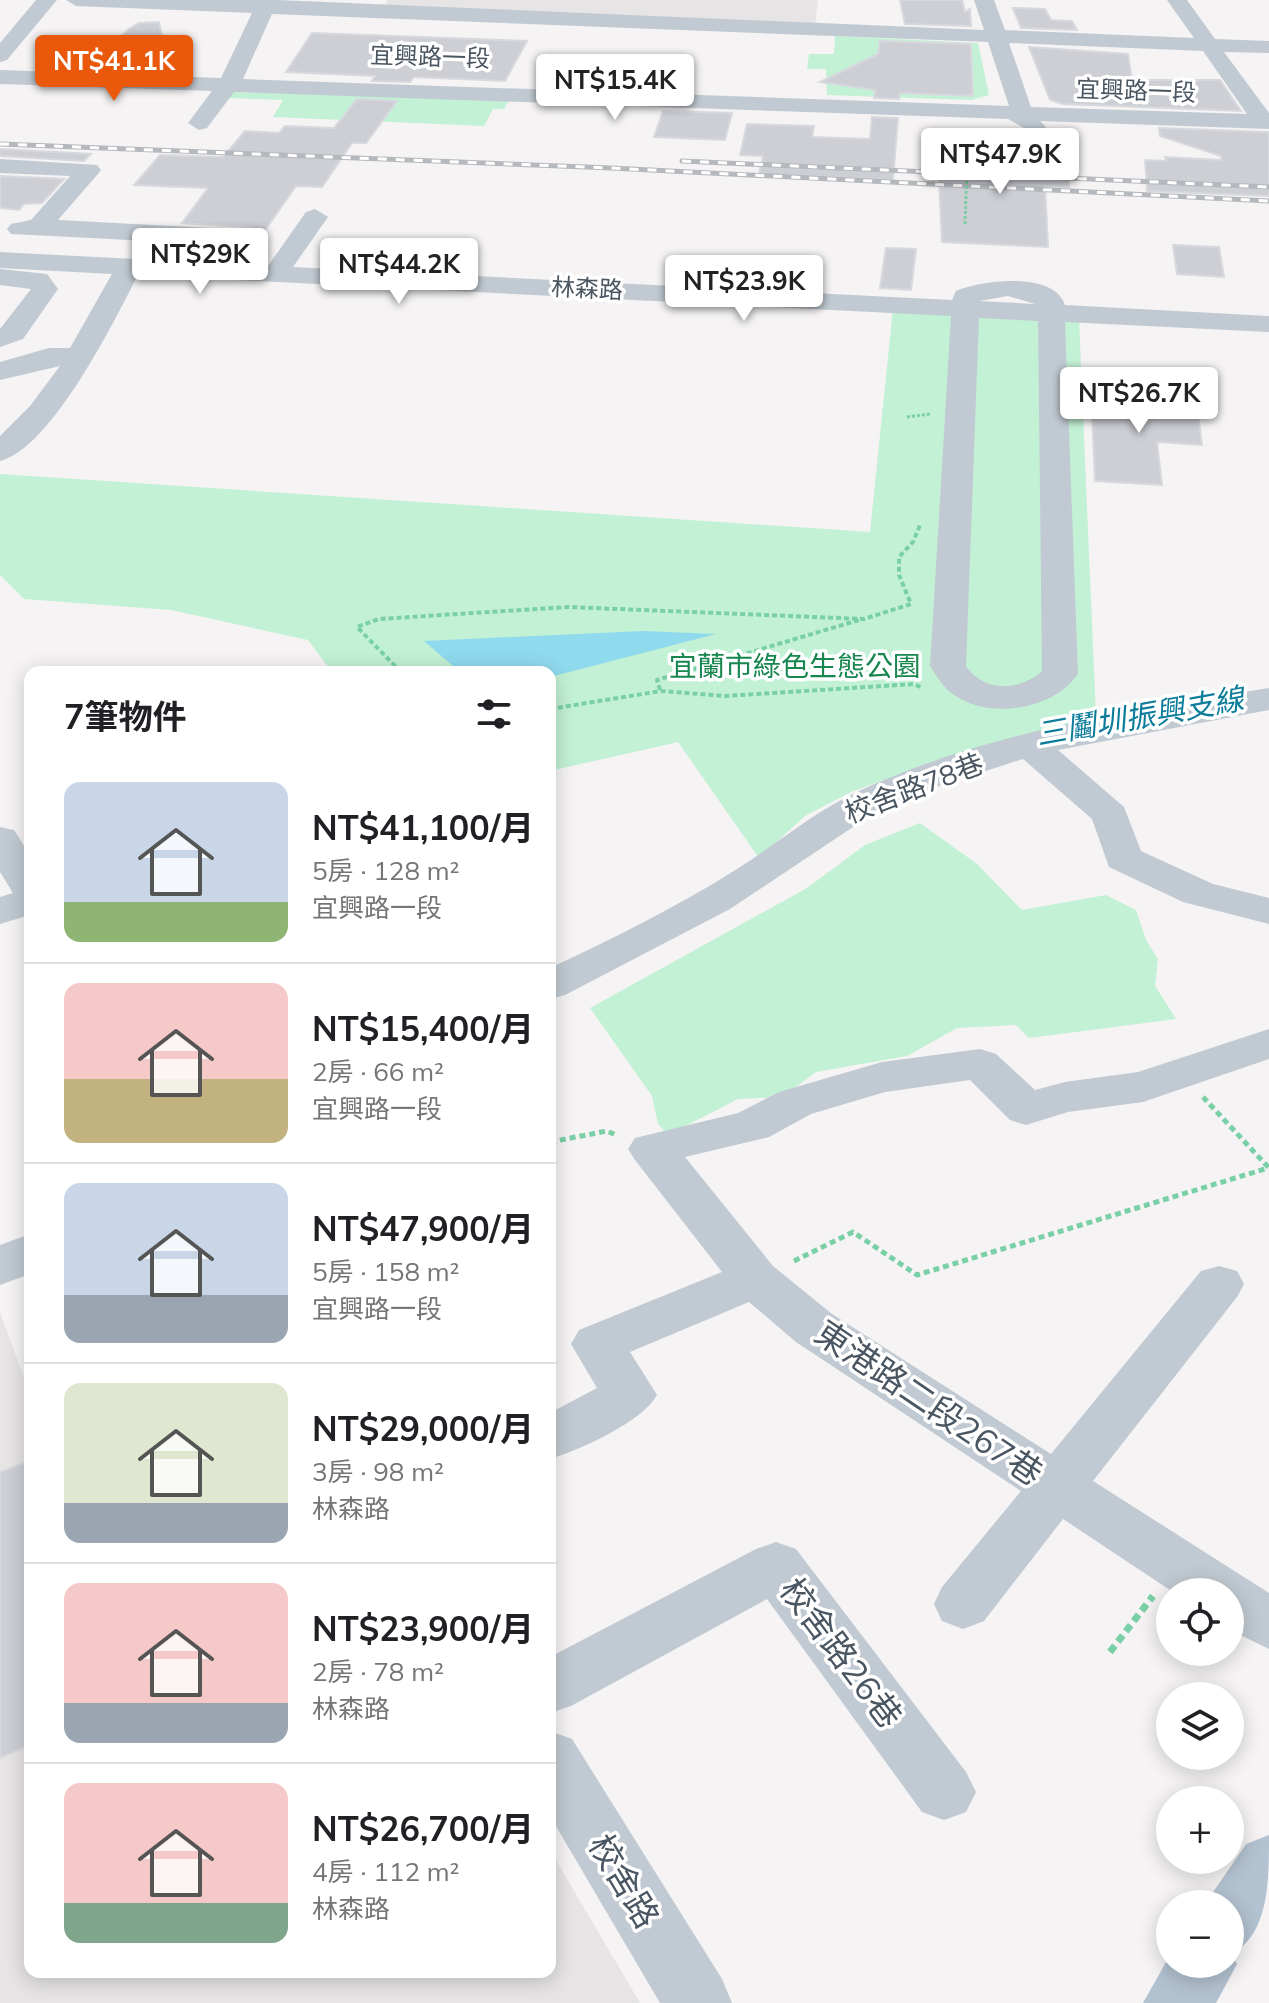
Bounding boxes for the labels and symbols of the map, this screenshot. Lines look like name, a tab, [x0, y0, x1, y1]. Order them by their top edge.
pin: NT$41.1K	[31, 35, 197, 103]
street label: 宜興路一段	[370, 39, 491, 73]
pin: NT$15.4K	[532, 54, 698, 122]
street label: 宜興路一段	[1076, 73, 1197, 107]
pin: NT$47.9K	[917, 128, 1083, 196]
pin: NT$29K	[135, 228, 265, 296]
pin: NT$44.2K	[316, 238, 482, 306]
pin: NT$23.9K	[661, 255, 827, 323]
street label: 林森路	[550, 271, 624, 305]
pin: NT$26.7K	[1056, 367, 1222, 435]
park label: 宜蘭市綠色生態公園	[669, 648, 921, 683]
water label: 三鬮圳振興支線	[1033, 679, 1249, 753]
street label: 校舍路78巷	[840, 745, 988, 830]
street label: 東港路二段267巷	[807, 1311, 1051, 1495]
street label: 校舍路26巷	[771, 1569, 912, 1736]
street label: 校舍路	[580, 1826, 669, 1936]

